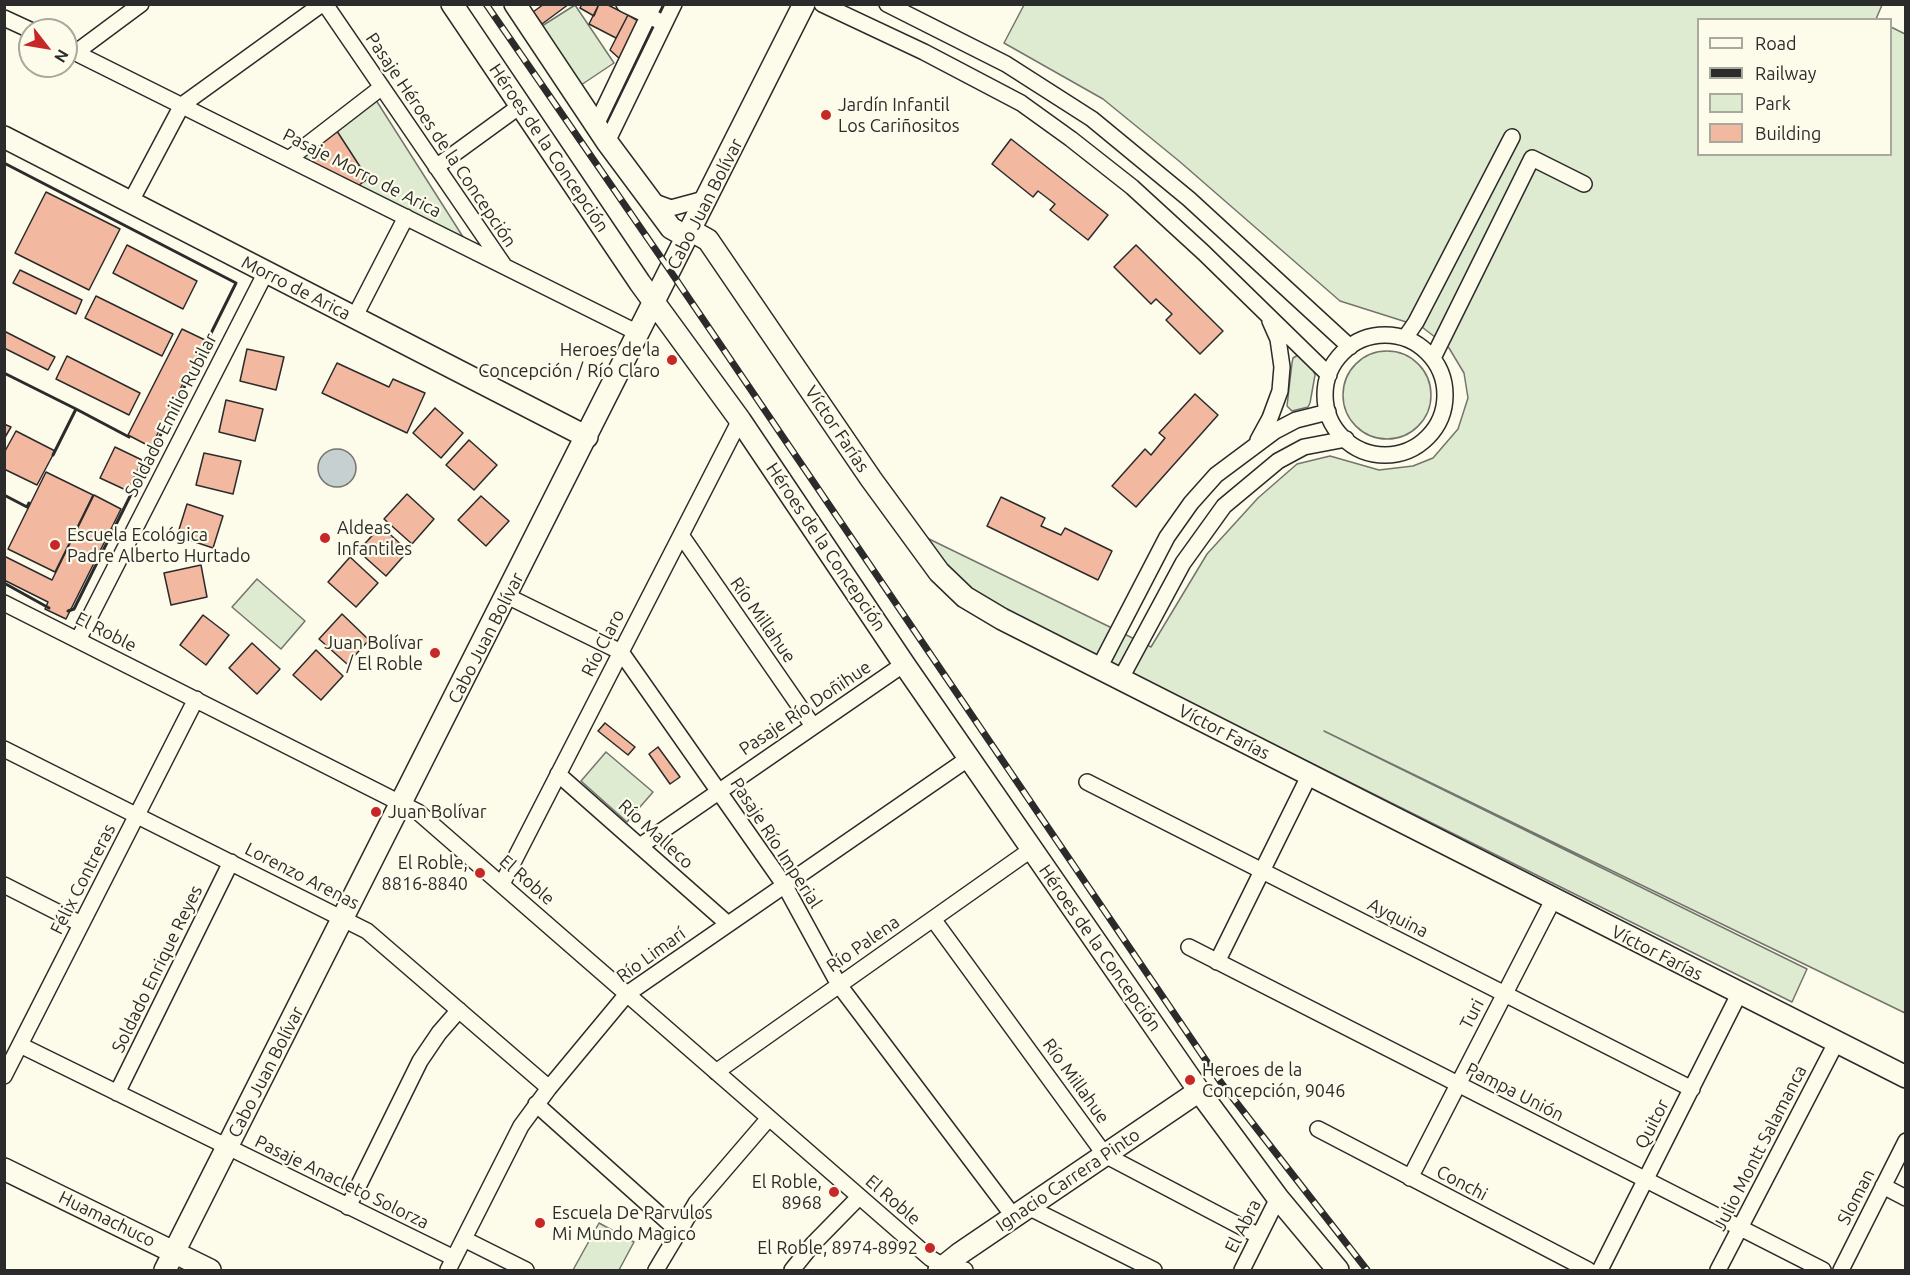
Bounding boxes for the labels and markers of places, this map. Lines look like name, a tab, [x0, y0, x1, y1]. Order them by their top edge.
place label: Jardín Infantil Los Cariñositos	[838, 94, 959, 136]
marker: Jardín Infantil Los Cariñositos	[819, 108, 833, 122]
place label: Heroes de la Concepción / Río Claro	[478, 339, 660, 382]
marker: Heroes de la Concepción / Río Claro	[665, 353, 679, 367]
place label: Aldeas Infantiles	[337, 517, 412, 560]
place label: Escuela Ecológica Padre Alberto Hurtado	[67, 524, 251, 566]
marker: Aldeas Infantiles	[318, 531, 332, 545]
marker: Escuela Ecológica Padre Alberto Hurtado	[48, 538, 62, 552]
place label: Juan Bolívar / El Roble	[324, 632, 423, 674]
marker: Juan Bolívar / El Roble	[428, 646, 442, 660]
place label: Juan Bolívar	[388, 801, 487, 823]
marker: Juan Bolívar	[369, 805, 383, 819]
place label: El Roble, 8816-8840	[382, 852, 468, 894]
marker: El Roble, 8816-8840	[473, 866, 487, 880]
place label: Heroes de la Concepción, 9046	[1202, 1059, 1345, 1102]
marker: Heroes de la Concepción, 9046	[1183, 1073, 1197, 1087]
place label: El Roble, 8968	[752, 1171, 822, 1214]
marker: El Roble, 8968	[827, 1185, 841, 1199]
place label: Escuela De Parvulos Mi Mundo Magico	[552, 1202, 713, 1244]
marker: Escuela De Parvulos Mi Mundo Magico	[533, 1216, 547, 1230]
place label: El Roble, 8974-8992	[757, 1237, 918, 1259]
marker: El Roble, 8974-8992	[923, 1241, 937, 1255]

